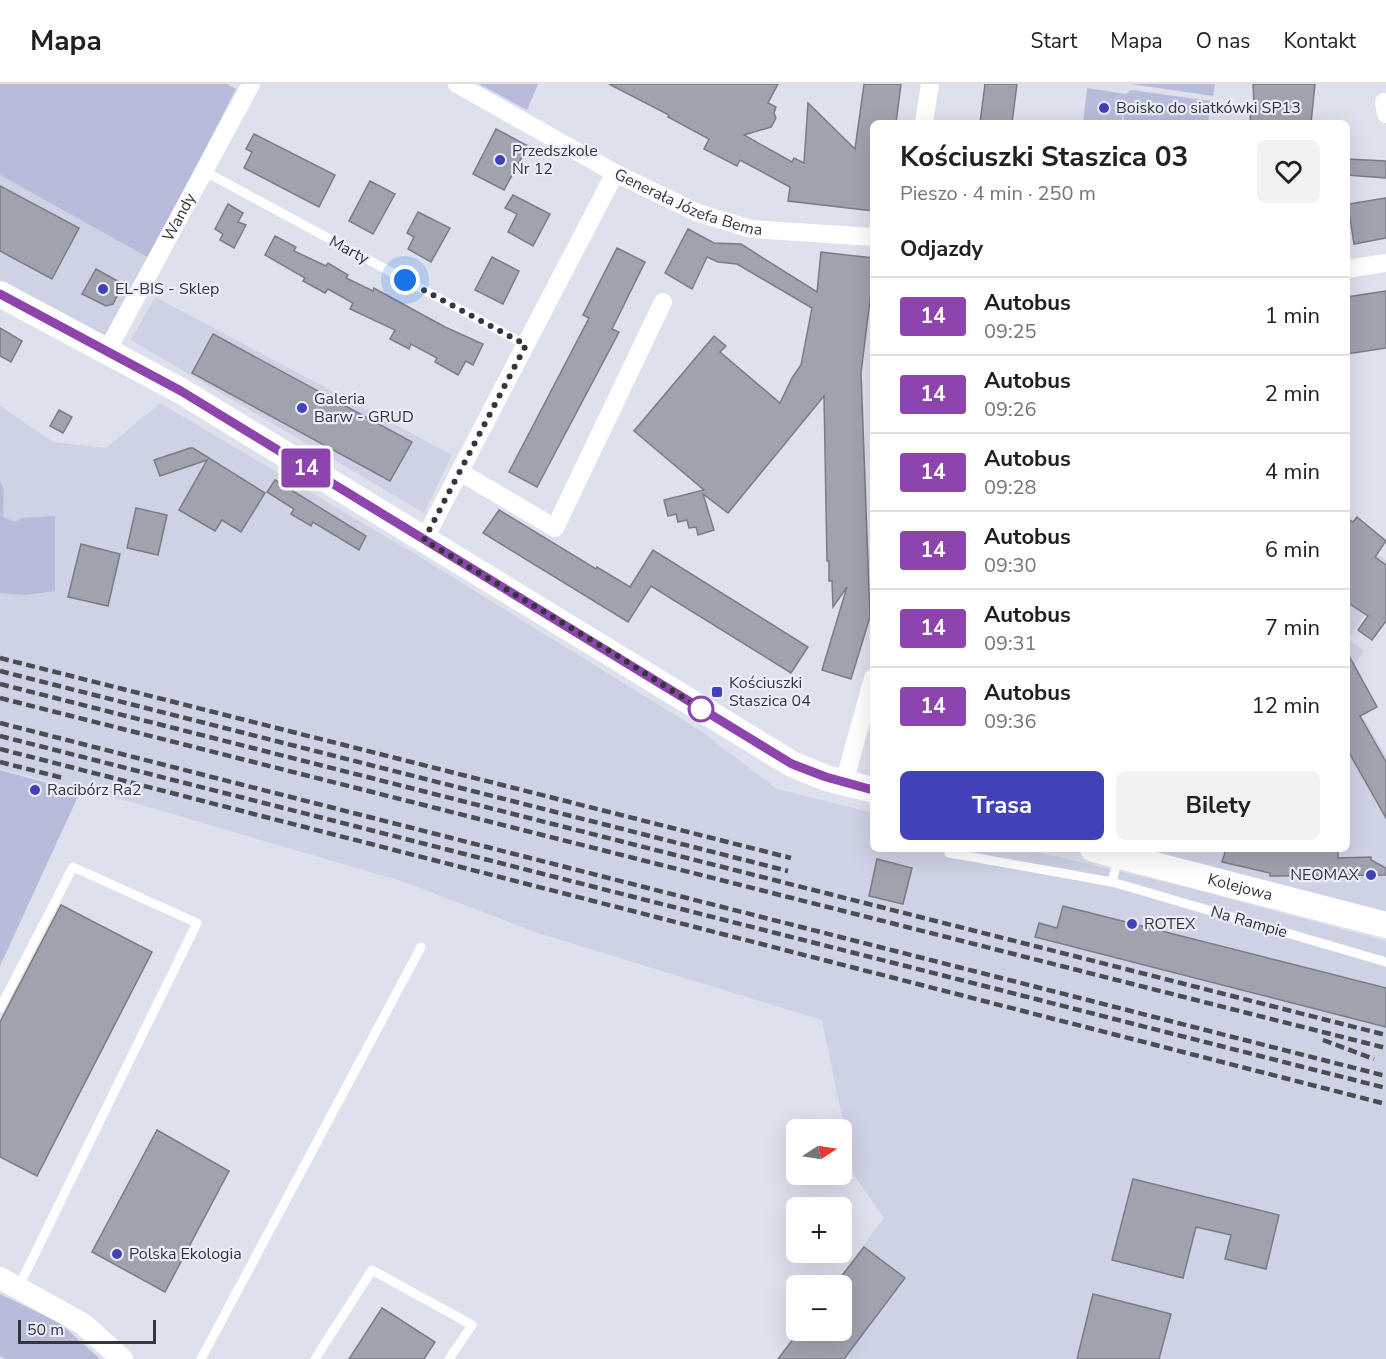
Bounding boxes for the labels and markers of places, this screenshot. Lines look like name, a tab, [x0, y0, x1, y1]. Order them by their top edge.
place label: Boisko do siatkówki SP13	[1116, 97, 1301, 119]
marker: Boisko do siatkówki SP13	[1097, 101, 1111, 115]
place label: Przedszkole Nr 12	[512, 140, 598, 180]
marker: Przedszkole Nr 12	[493, 153, 507, 167]
place label: EL-BIS - Sklep	[115, 278, 219, 300]
marker: EL-BIS - Sklep	[96, 282, 110, 296]
place label: Galeria Barw - GRUD	[314, 388, 414, 428]
marker: Galeria Barw - GRUD	[295, 401, 309, 415]
place label: Kościuszki Staszica 04	[729, 672, 811, 712]
marker: Kościuszki Staszica 04	[710, 685, 724, 699]
unlabelled marker	[688, 696, 714, 722]
place label: Racibórz Ra2	[47, 779, 142, 801]
marker: Racibórz Ra2	[28, 783, 42, 797]
place label: NEOMAX	[1290, 864, 1360, 886]
marker: NEOMAX	[1364, 868, 1378, 882]
place label: ROTEX	[1144, 913, 1196, 935]
marker: ROTEX	[1125, 917, 1139, 931]
place label: Polska Ekologia	[129, 1243, 242, 1265]
marker: Polska Ekologia	[110, 1247, 124, 1261]

